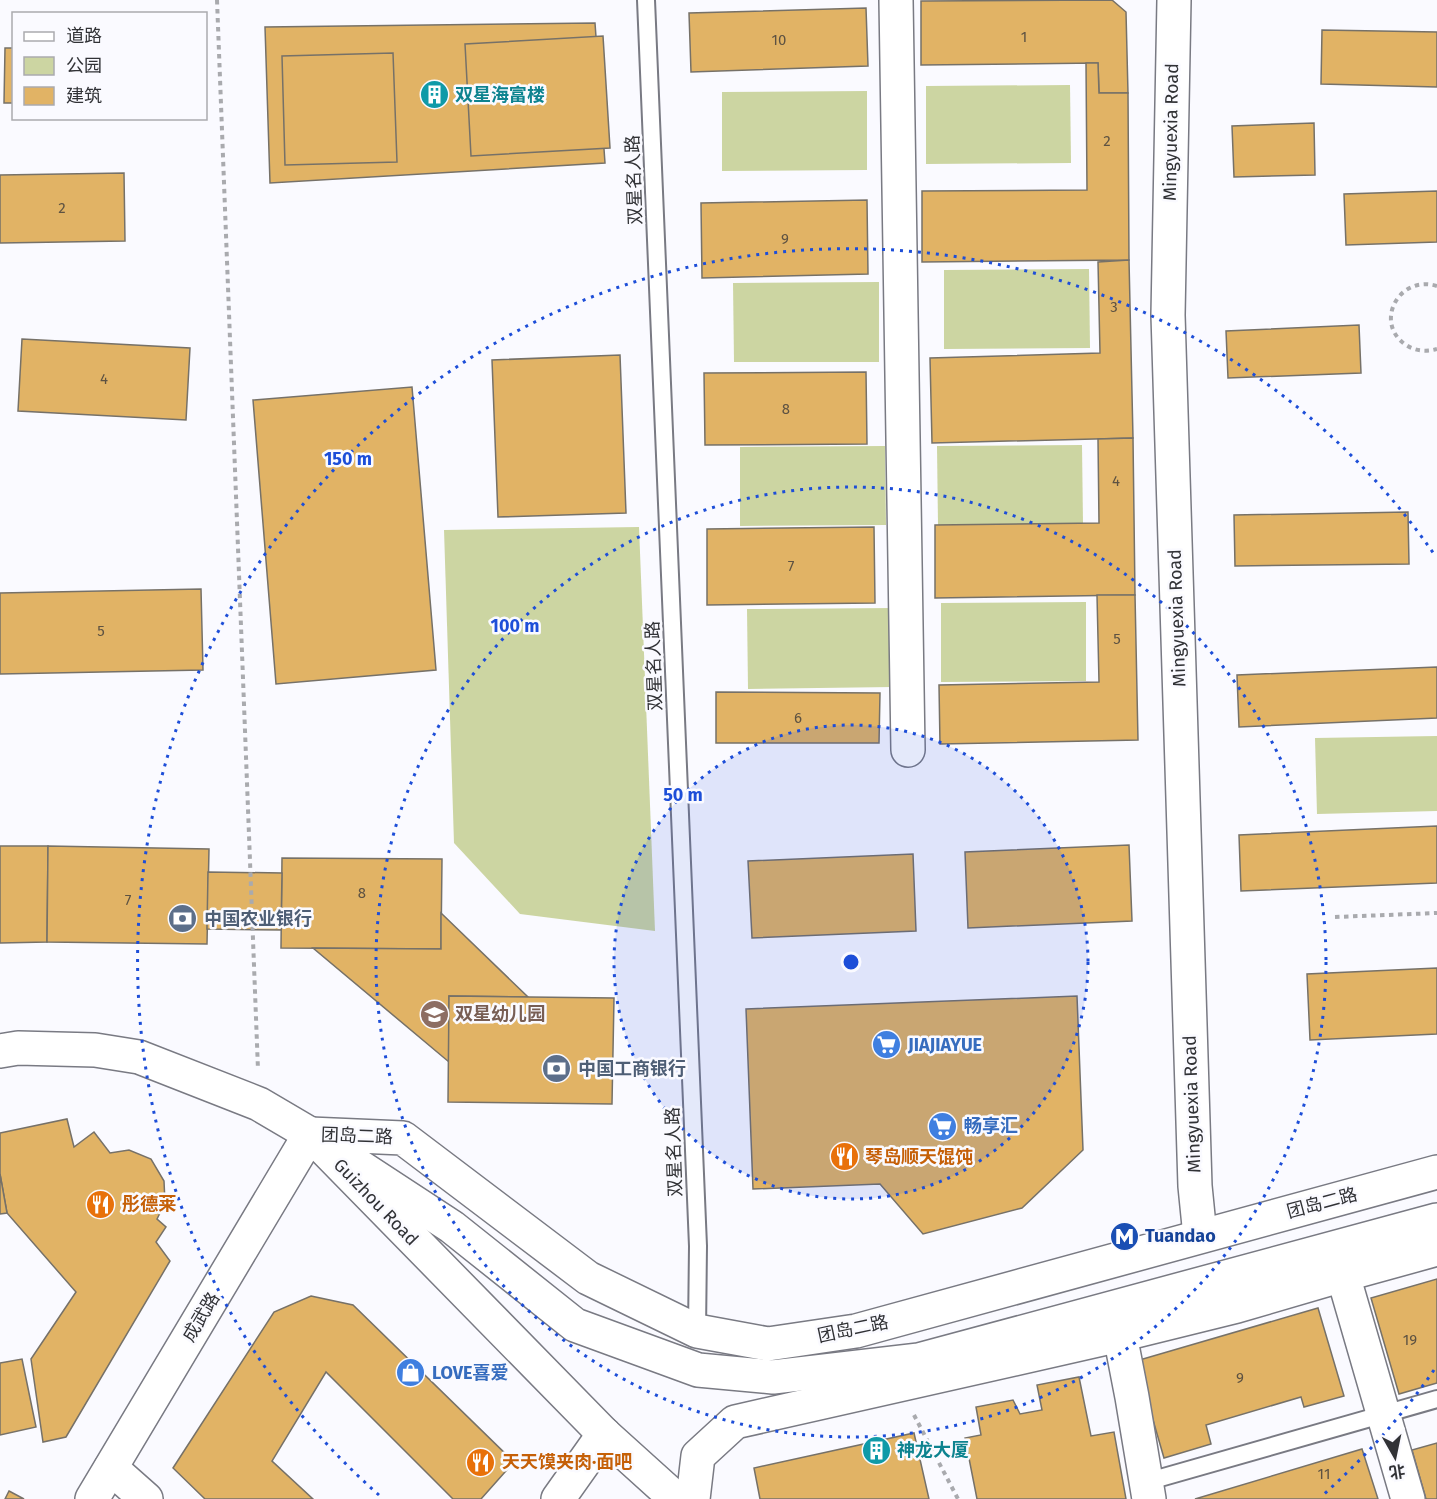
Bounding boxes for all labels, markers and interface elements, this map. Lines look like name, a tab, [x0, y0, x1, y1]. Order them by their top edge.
legend	[12, 12, 207, 120]
text: 道路	[66, 25, 102, 47]
house number: 1	[1021, 28, 1027, 46]
house number: 10	[772, 31, 786, 49]
text: 公园	[66, 55, 102, 77]
street label: Mingyuexia Road	[1159, 63, 1183, 201]
building icon: 双星海富楼	[418, 79, 450, 111]
place label: 双星海富楼	[455, 84, 545, 106]
text: 建筑	[66, 85, 102, 107]
house number: 2	[1103, 132, 1111, 150]
street label: 双星名人路	[621, 135, 647, 225]
house number: 2	[58, 199, 66, 217]
house number: 9	[781, 230, 789, 248]
house number: 3	[1110, 298, 1118, 316]
house number: 4	[100, 370, 108, 388]
house number: 8	[782, 400, 790, 418]
text: 150 m	[324, 448, 372, 470]
house number: 4	[1112, 472, 1120, 490]
street label: Mingyuexia Road	[1164, 549, 1190, 687]
house number: 7	[788, 557, 795, 575]
text: 100 m	[491, 615, 539, 637]
street label: 双星名人路	[641, 621, 667, 711]
house number: 5	[97, 622, 105, 640]
house number: 5	[1113, 630, 1121, 648]
house number: 6	[794, 709, 802, 727]
text: 50 m	[663, 784, 703, 806]
house number: 8	[358, 884, 366, 902]
house number: 7	[125, 891, 132, 909]
bank icon: 中国农业银行	[167, 903, 199, 935]
place label: 中国农业银行	[204, 908, 312, 930]
centre of rings	[841, 952, 861, 972]
school or university icon: 双星幼儿园	[418, 998, 450, 1030]
place label: 双星幼儿园	[455, 1003, 545, 1025]
supermarket icon: JIAJIAYUE	[871, 1029, 903, 1061]
place label: JIAJIAYUE	[907, 1034, 982, 1056]
street label: Mingyuexia Road	[1179, 1035, 1205, 1173]
bank icon: 中国工商银行	[541, 1053, 573, 1085]
place label: 中国工商银行	[578, 1058, 686, 1080]
street label: 双星名人路	[661, 1107, 687, 1197]
supermarket icon: 畅享汇	[927, 1110, 959, 1142]
place label: 畅享汇	[964, 1115, 1018, 1137]
street label: 团岛二路	[321, 1124, 393, 1148]
restaurant icon: 琴岛顺天馄饨	[828, 1141, 860, 1173]
place label: 琴岛顺天馄饨	[865, 1146, 973, 1168]
street label: Guizhou Road	[329, 1154, 423, 1250]
street label: 团岛二路	[1284, 1183, 1360, 1223]
restaurant icon: 彤德莱	[85, 1188, 117, 1220]
place label: 彤德莱	[122, 1193, 176, 1215]
metro station icon: Tuandao	[1108, 1220, 1140, 1252]
place label: Tuandao	[1145, 1225, 1216, 1247]
street label: 成武路	[178, 1288, 224, 1346]
street label: 团岛二路	[815, 1311, 891, 1347]
house number: 19	[1403, 1331, 1417, 1349]
shop icon: LOVE喜爱	[395, 1357, 427, 1389]
place label: LOVE喜爱	[432, 1362, 509, 1384]
house number: 9	[1236, 1369, 1244, 1387]
north arrow	[1365, 1427, 1425, 1487]
building icon: 神龙大厦	[860, 1434, 892, 1466]
place label: 神龙大厦	[897, 1439, 969, 1461]
restaurant icon: 天天馍夹肉·面吧	[465, 1446, 497, 1478]
place label: 天天馍夹肉·面吧	[502, 1451, 632, 1473]
text: 北	[1388, 1461, 1407, 1482]
house number: 11	[1318, 1465, 1330, 1483]

